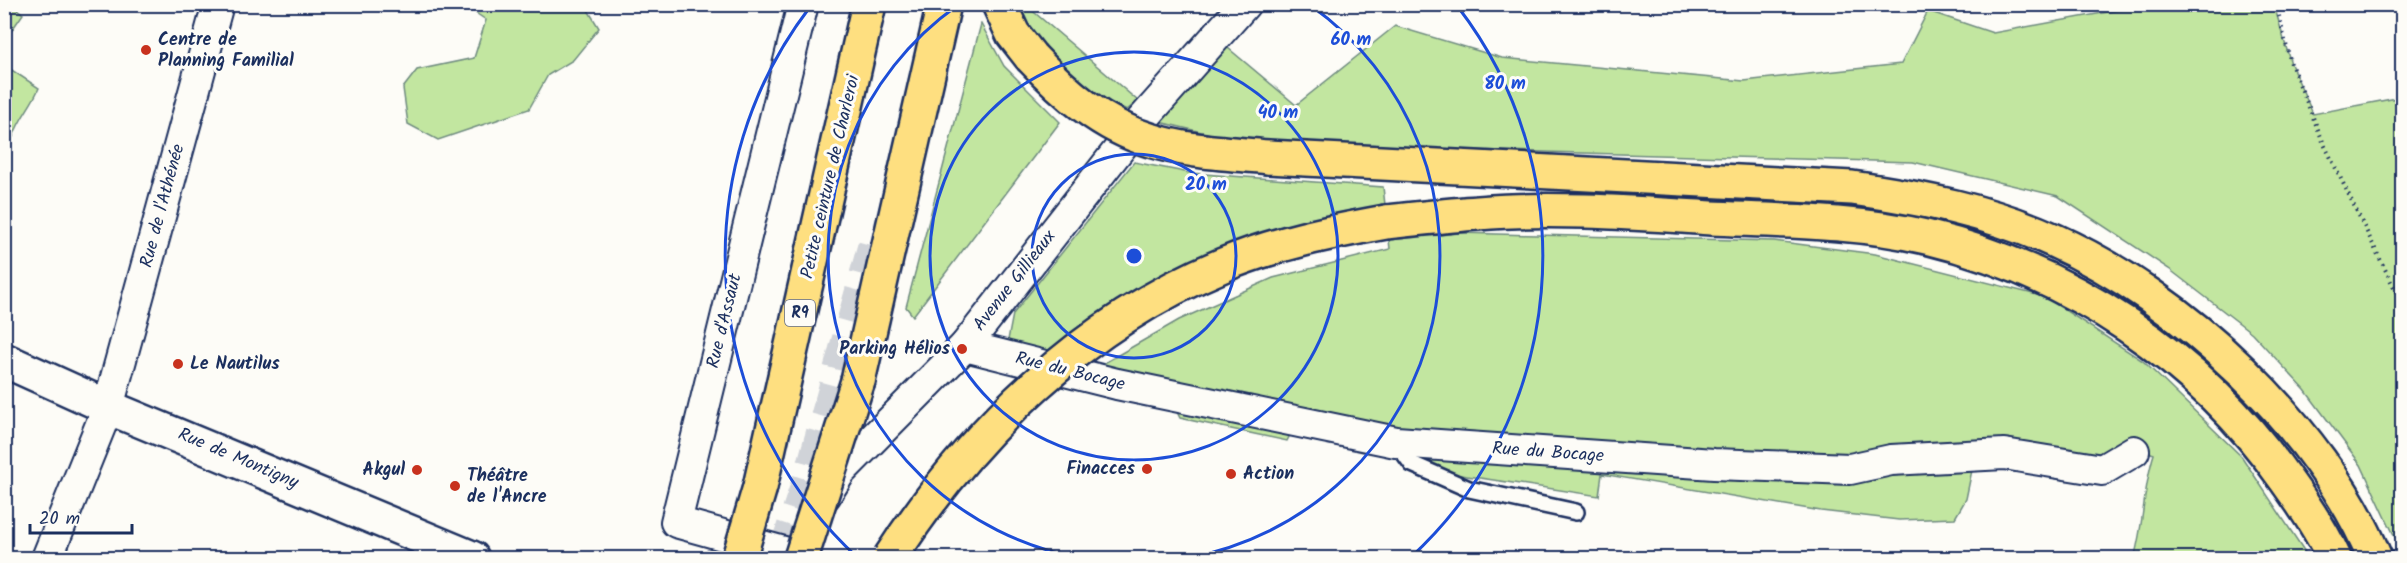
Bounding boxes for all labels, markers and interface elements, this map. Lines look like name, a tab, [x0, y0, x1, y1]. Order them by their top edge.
place label: Centre de Planning Familial	[158, 26, 294, 76]
text: 60 m	[1331, 26, 1372, 55]
marker: Centre de Planning Familial	[139, 43, 153, 57]
text: 80 m	[1484, 70, 1526, 99]
street label: Petite ceinture de Charleroi	[793, 72, 869, 282]
text: 40 m	[1258, 99, 1299, 128]
street label: Rue de l'Athénée	[133, 141, 193, 271]
text: 20 m	[1185, 171, 1227, 200]
street label: Avenue Gillieaux	[966, 224, 1064, 338]
centre of rings	[1124, 246, 1144, 266]
street label: Rue d'Assaut	[699, 270, 751, 371]
road number: R9	[785, 300, 815, 326]
place label: Parking Hélios	[839, 335, 951, 364]
marker: Parking Hélios	[955, 342, 969, 356]
street label: Rue du Bocage	[1012, 344, 1128, 400]
place label: Le Nautilus	[190, 350, 280, 379]
marker: Le Nautilus	[171, 357, 185, 371]
street label: Rue de Montigny	[173, 421, 303, 498]
street label: Rue du Bocage	[1491, 435, 1605, 471]
place label: Finacces	[1067, 455, 1136, 484]
place label: Akgul	[363, 456, 405, 485]
place label: Action	[1243, 460, 1294, 489]
place label: Théâtre de l'Ancre	[467, 462, 547, 512]
marker: Finacces	[1140, 462, 1154, 476]
marker: Akgul	[410, 463, 424, 477]
marker: Action	[1224, 467, 1238, 481]
marker: Théâtre de l'Ancre	[448, 479, 462, 493]
scale bar	[30, 497, 132, 535]
text: 20 m	[39, 505, 80, 534]

